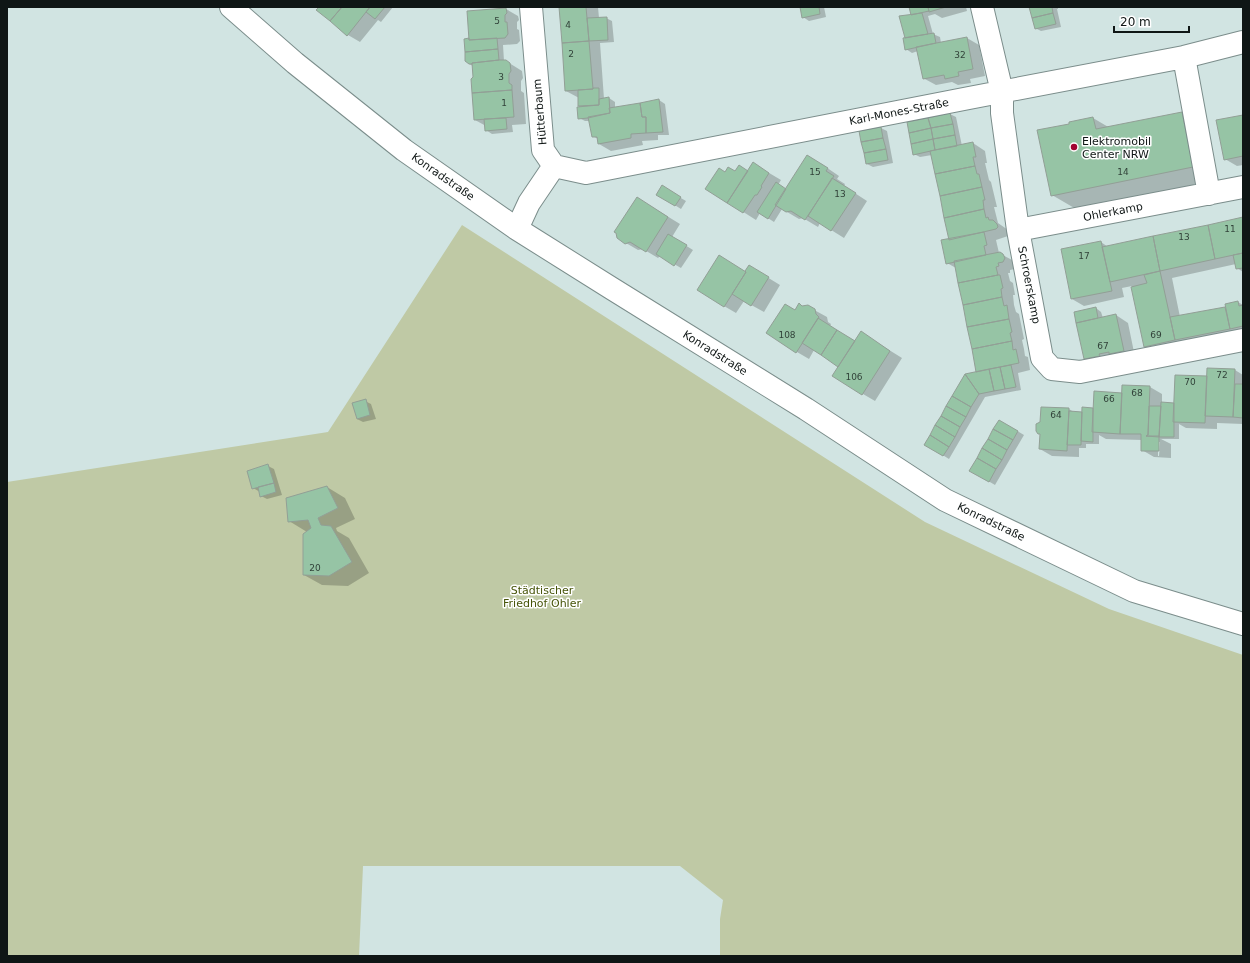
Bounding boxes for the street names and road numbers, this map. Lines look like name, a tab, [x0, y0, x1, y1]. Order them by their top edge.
street label: Hütterbaum	[531, 78, 549, 146]
street label: Karl-Mones-Straße	[848, 96, 950, 128]
street label: Konradstraße	[409, 151, 477, 204]
street label: Ohlerkamp	[1082, 200, 1144, 224]
street label: Schroerskamp	[1015, 245, 1043, 325]
street label: Konradstraße	[680, 328, 750, 378]
street label: Konradstraße	[955, 500, 1027, 544]

